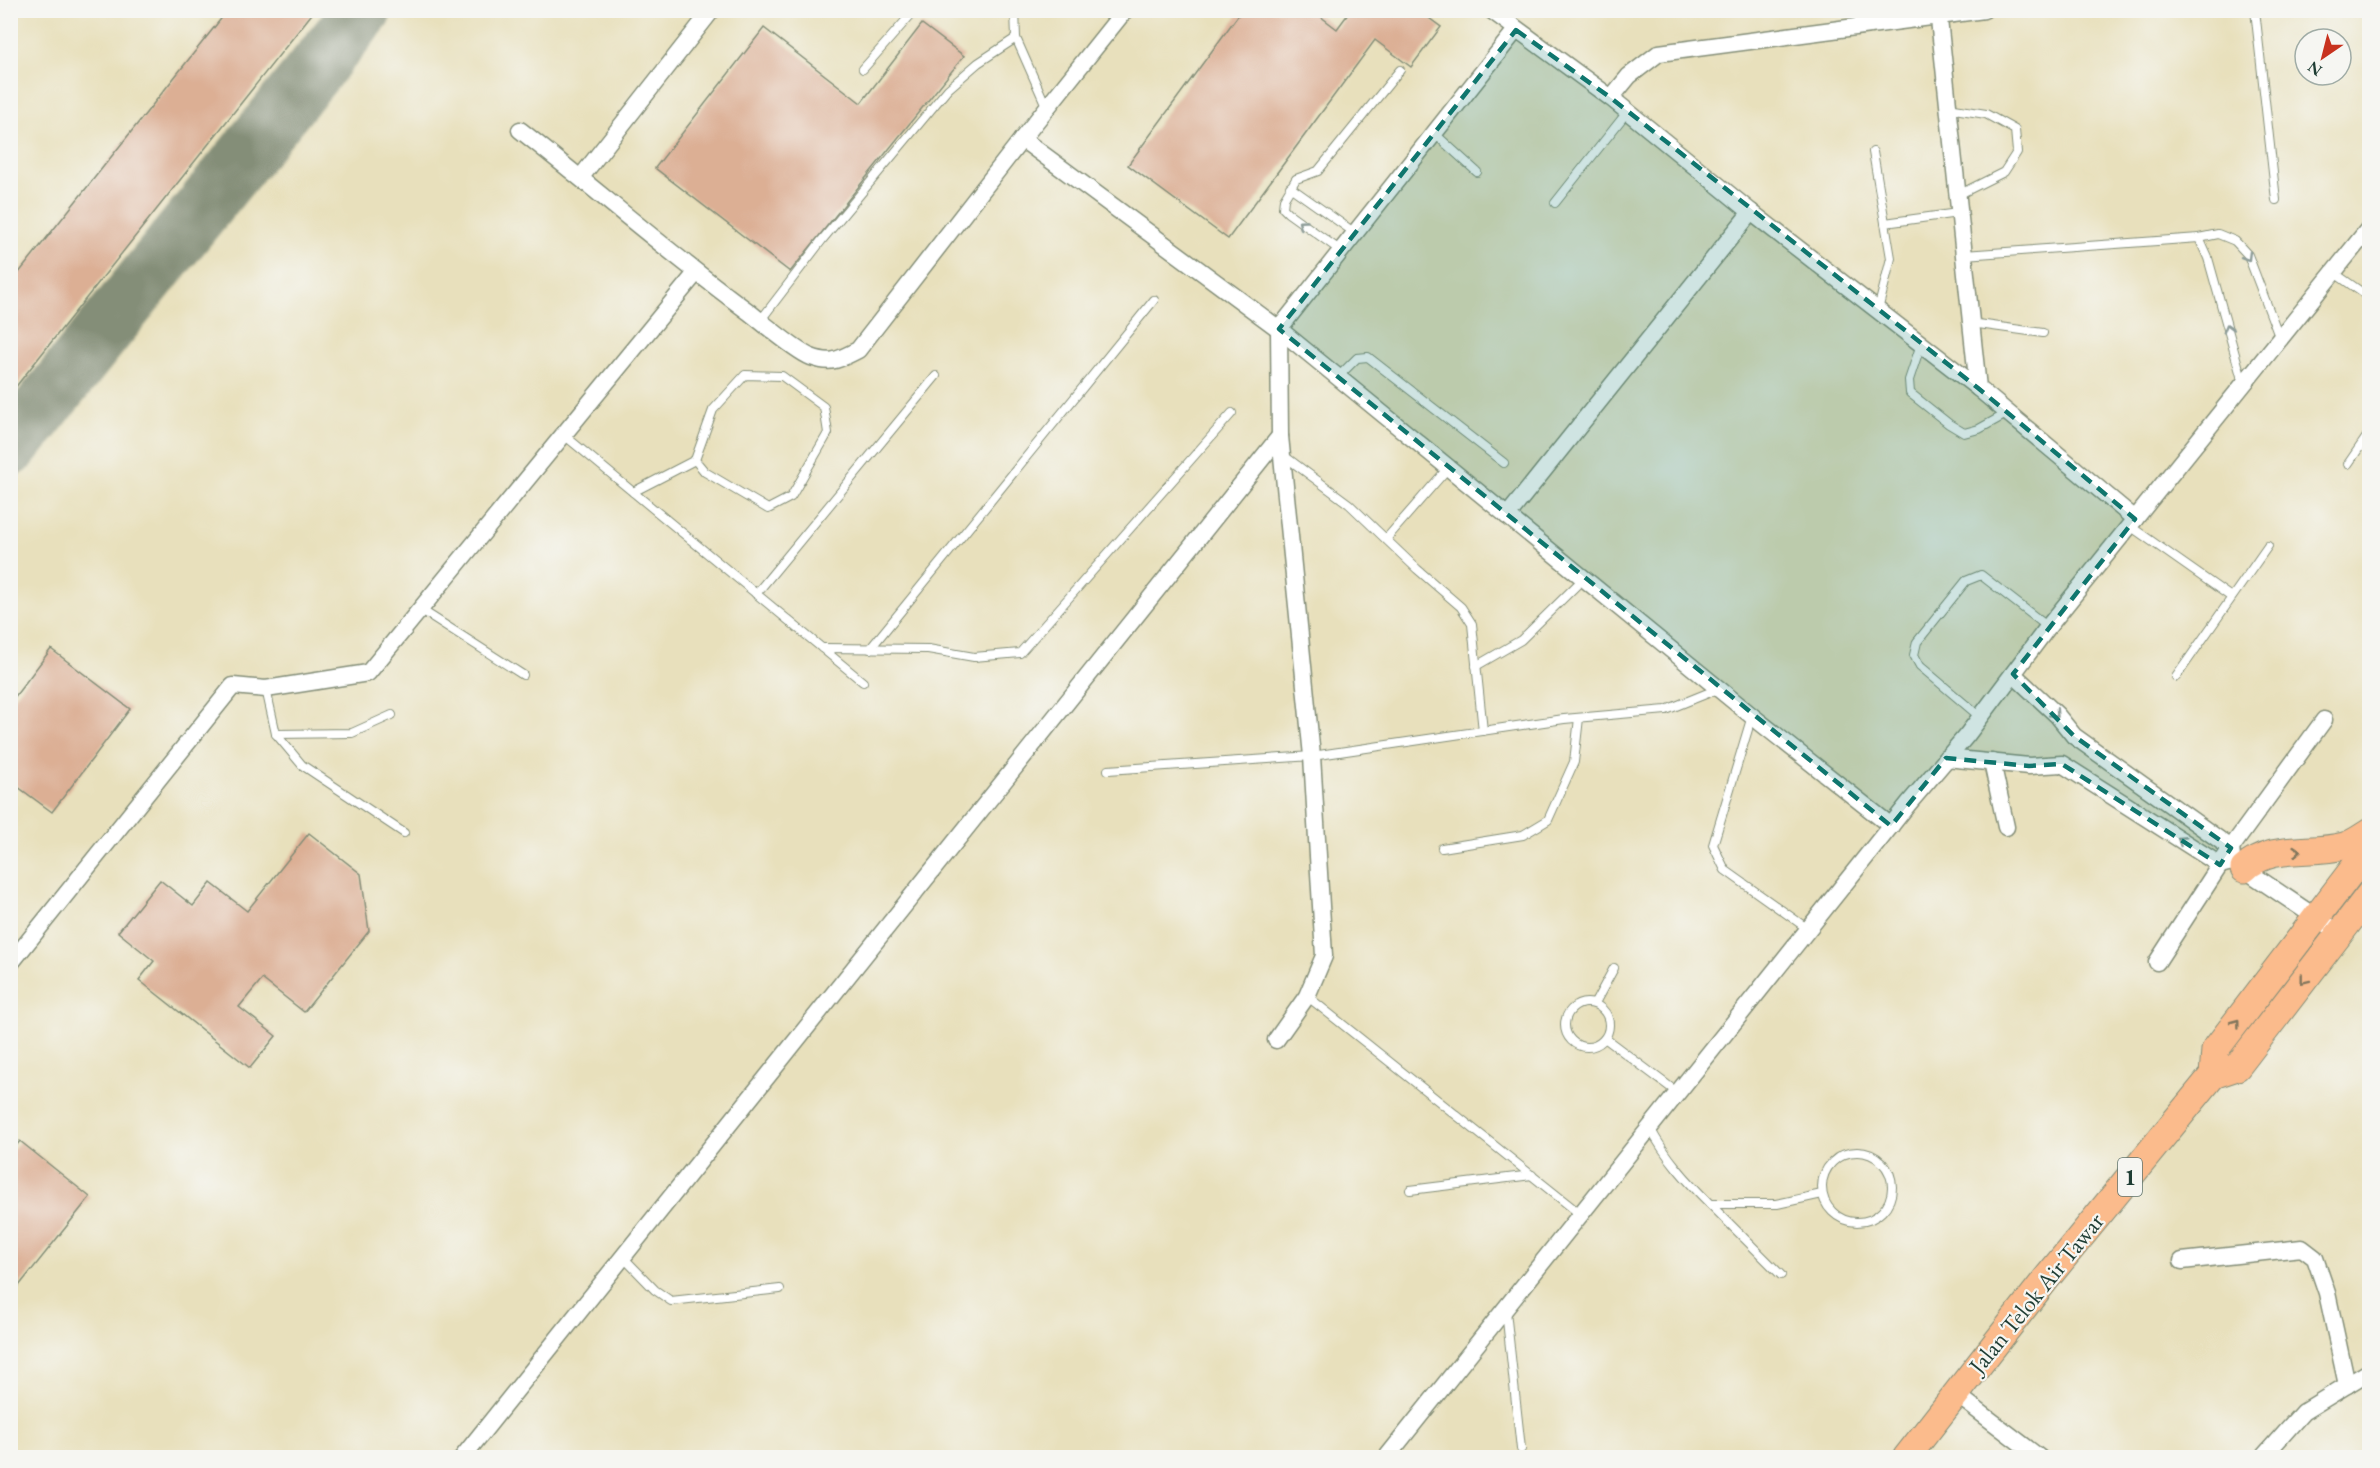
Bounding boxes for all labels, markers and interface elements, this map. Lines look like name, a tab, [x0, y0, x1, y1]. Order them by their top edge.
north arrow	[2293, 27, 2353, 87]
text: N	[2303, 57, 2326, 81]
one-way arrow	[1297, 220, 1308, 231]
one-way arrow	[2240, 251, 2251, 261]
one-way arrow	[2222, 323, 2235, 333]
one-way arrow	[2048, 707, 2059, 717]
one-way arrow	[2177, 836, 2187, 848]
one-way arrow	[2293, 845, 2302, 858]
one-way arrow	[2300, 973, 2311, 984]
one-way arrow	[2228, 1019, 2239, 1030]
road number: 1	[2118, 1158, 2142, 1196]
street label: Jalan Telok Air Tawar	[1960, 1206, 2110, 1381]

